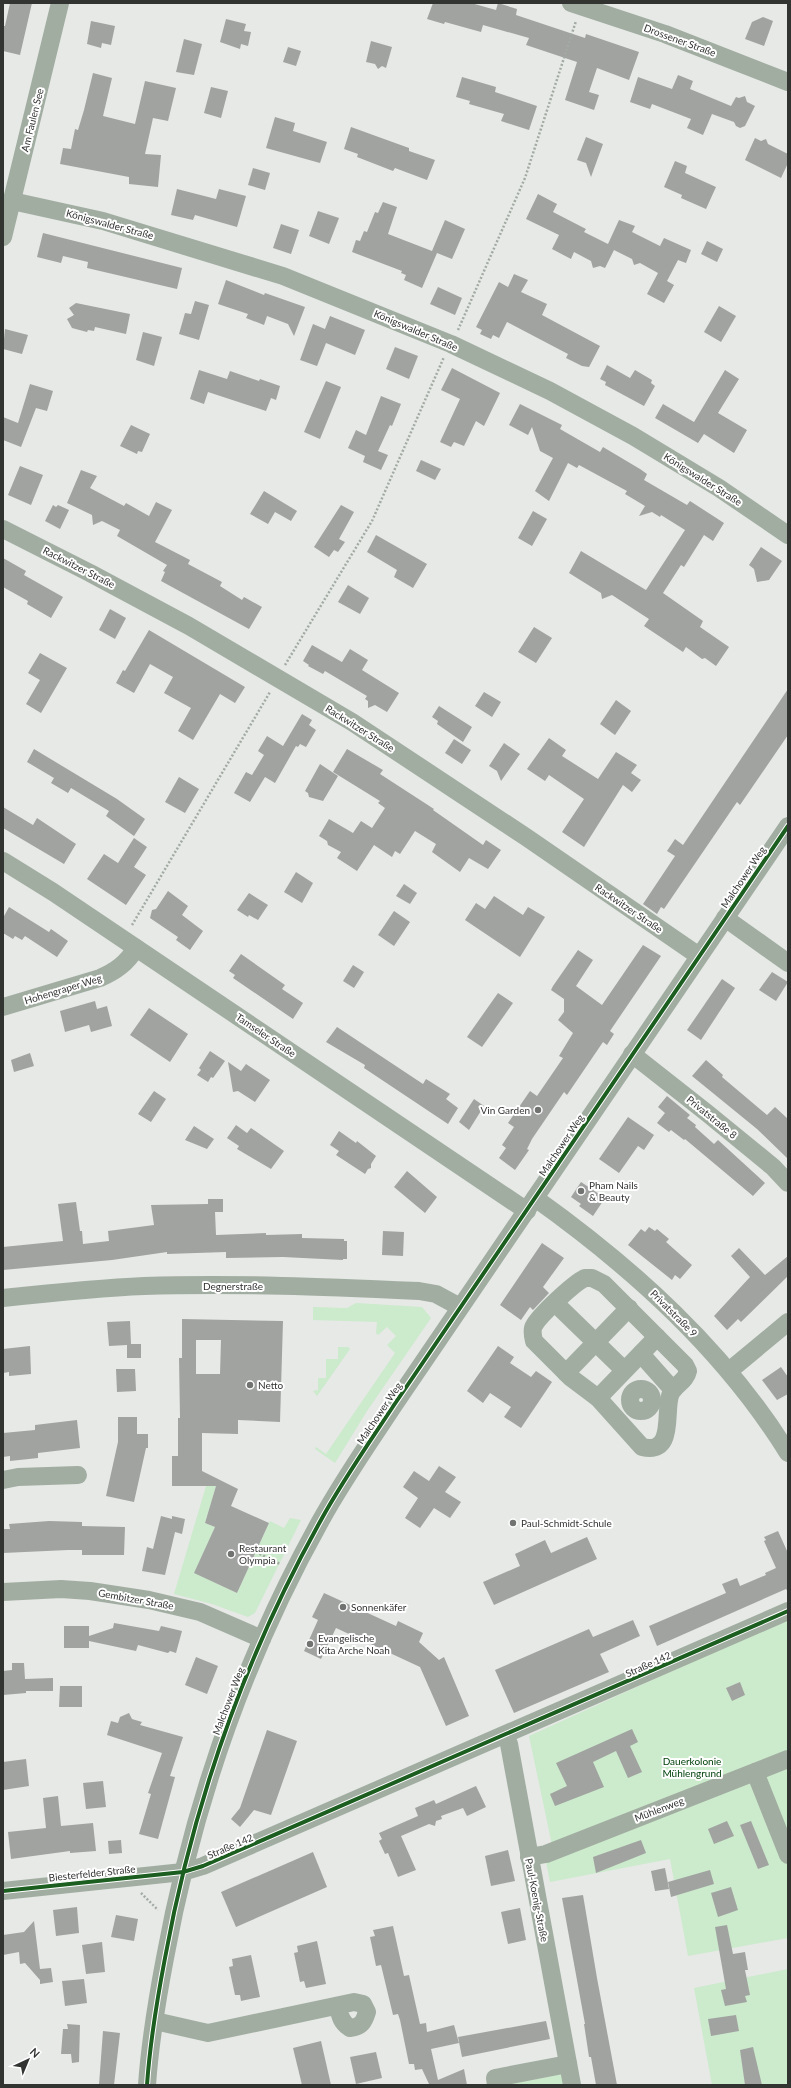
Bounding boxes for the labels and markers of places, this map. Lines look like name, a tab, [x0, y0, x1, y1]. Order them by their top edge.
place label: Vin Garden	[481, 1104, 530, 1116]
marker: Vin Garden	[533, 1105, 543, 1115]
place label: Pham Nails & Beauty	[589, 1179, 638, 1203]
marker: Pham Nails & Beauty	[576, 1186, 586, 1196]
place label: Netto	[258, 1379, 284, 1391]
marker: Netto	[245, 1380, 255, 1390]
place label: Paul-Schmidt-Schule	[521, 1517, 612, 1529]
marker: Paul-Schmidt-Schule	[508, 1518, 518, 1528]
place label: Restaurant Olympia	[239, 1542, 287, 1566]
marker: Restaurant Olympia	[226, 1549, 236, 1559]
place label: Sonnenkäfer	[351, 1601, 407, 1613]
marker: Sonnenkäfer	[338, 1602, 348, 1612]
place label: Evangelische Kita Arche Noah	[318, 1632, 390, 1656]
marker: Evangelische Kita Arche Noah	[305, 1639, 315, 1649]

